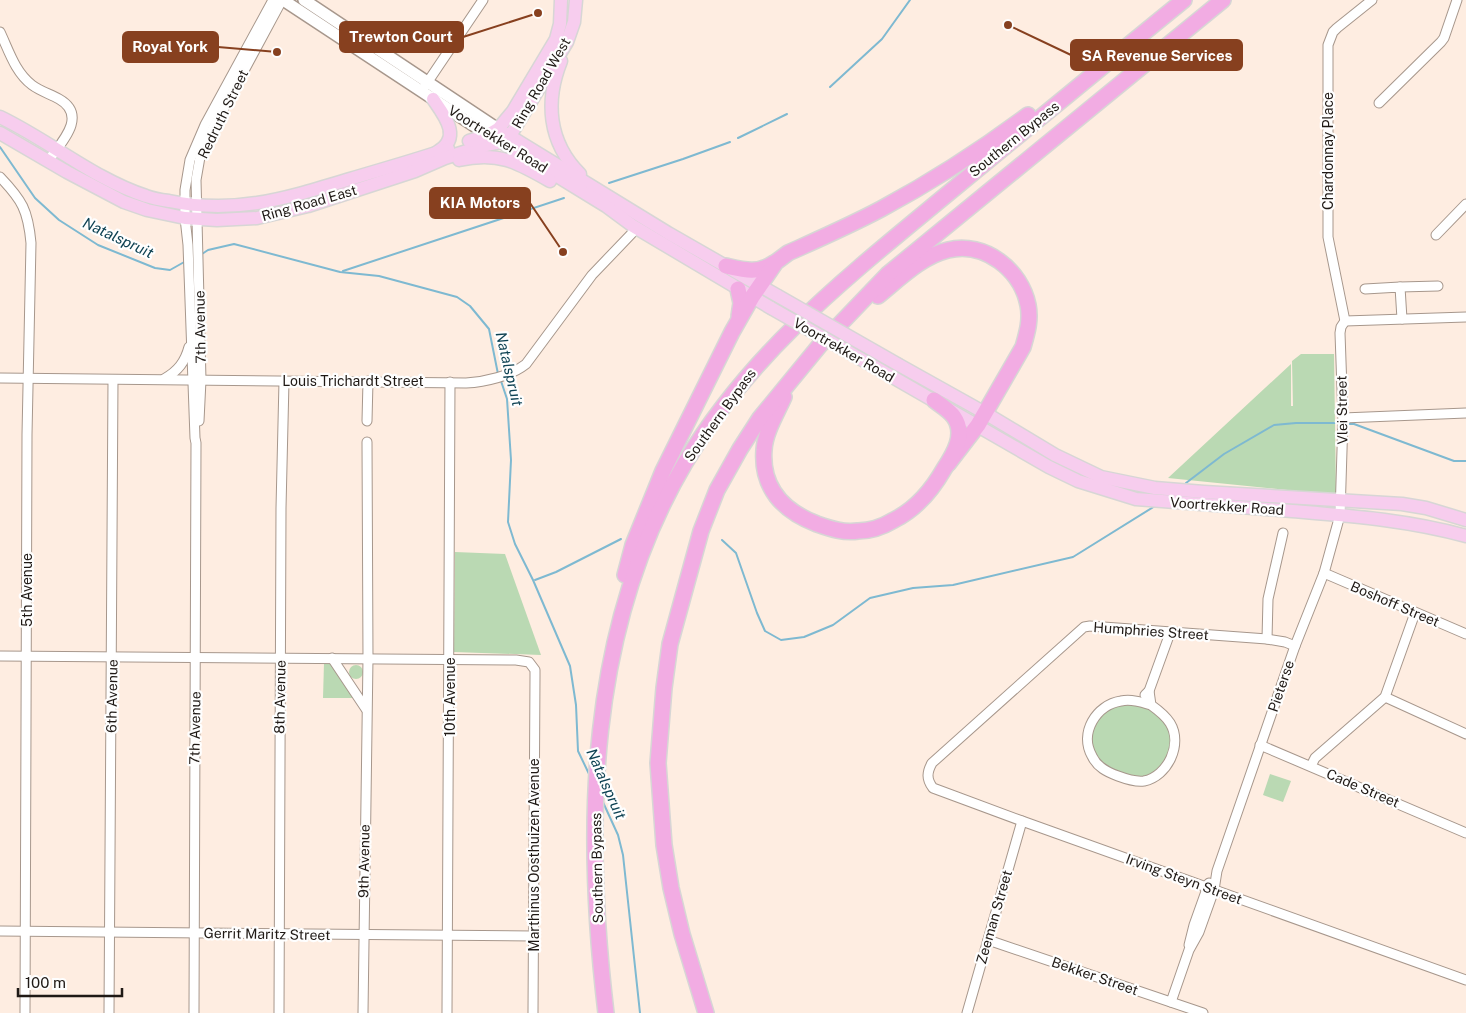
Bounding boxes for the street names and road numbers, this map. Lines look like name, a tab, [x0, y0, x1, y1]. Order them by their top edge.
street label: Ring Road West	[508, 35, 574, 131]
street label: Redruth Street	[195, 67, 251, 161]
street label: Chardonnay Place	[1320, 92, 1336, 210]
street label: Southern Bypass	[966, 98, 1062, 180]
street label: Voortrekker Road	[445, 102, 551, 176]
street label: Ring Road East	[260, 182, 358, 224]
street label: 7th Avenue	[191, 290, 209, 364]
street label: Voortrekker Road	[791, 315, 897, 385]
street label: Southern Bypass	[681, 366, 759, 464]
street label: Louis Trichardt Street	[282, 373, 424, 389]
street label: Vlei Street	[1333, 375, 1351, 445]
street label: Voortrekker Road	[1170, 494, 1284, 518]
street label: 5th Avenue	[19, 553, 35, 627]
street label: Boshoff Street	[1348, 578, 1442, 630]
street label: Humphries Street	[1093, 619, 1209, 643]
street label: 10th Avenue	[442, 657, 458, 737]
street label: Pieterse	[1265, 658, 1297, 714]
street label: 6th Avenue	[103, 659, 121, 733]
street label: 8th Avenue	[271, 660, 289, 734]
street label: 7th Avenue	[186, 691, 204, 765]
street label: Marthinus Oosthuizen Avenue	[526, 758, 542, 952]
street label: Cade Street	[1324, 765, 1402, 811]
street label: Southern Bypass	[588, 813, 606, 923]
street label: 9th Avenue	[355, 824, 373, 898]
street label: Irving Steyn Street	[1124, 851, 1244, 907]
street label: Zeeman Street	[973, 868, 1015, 966]
street label: Gerrit Maritz Street	[203, 925, 331, 943]
street label: Bekker Street	[1050, 954, 1140, 998]

